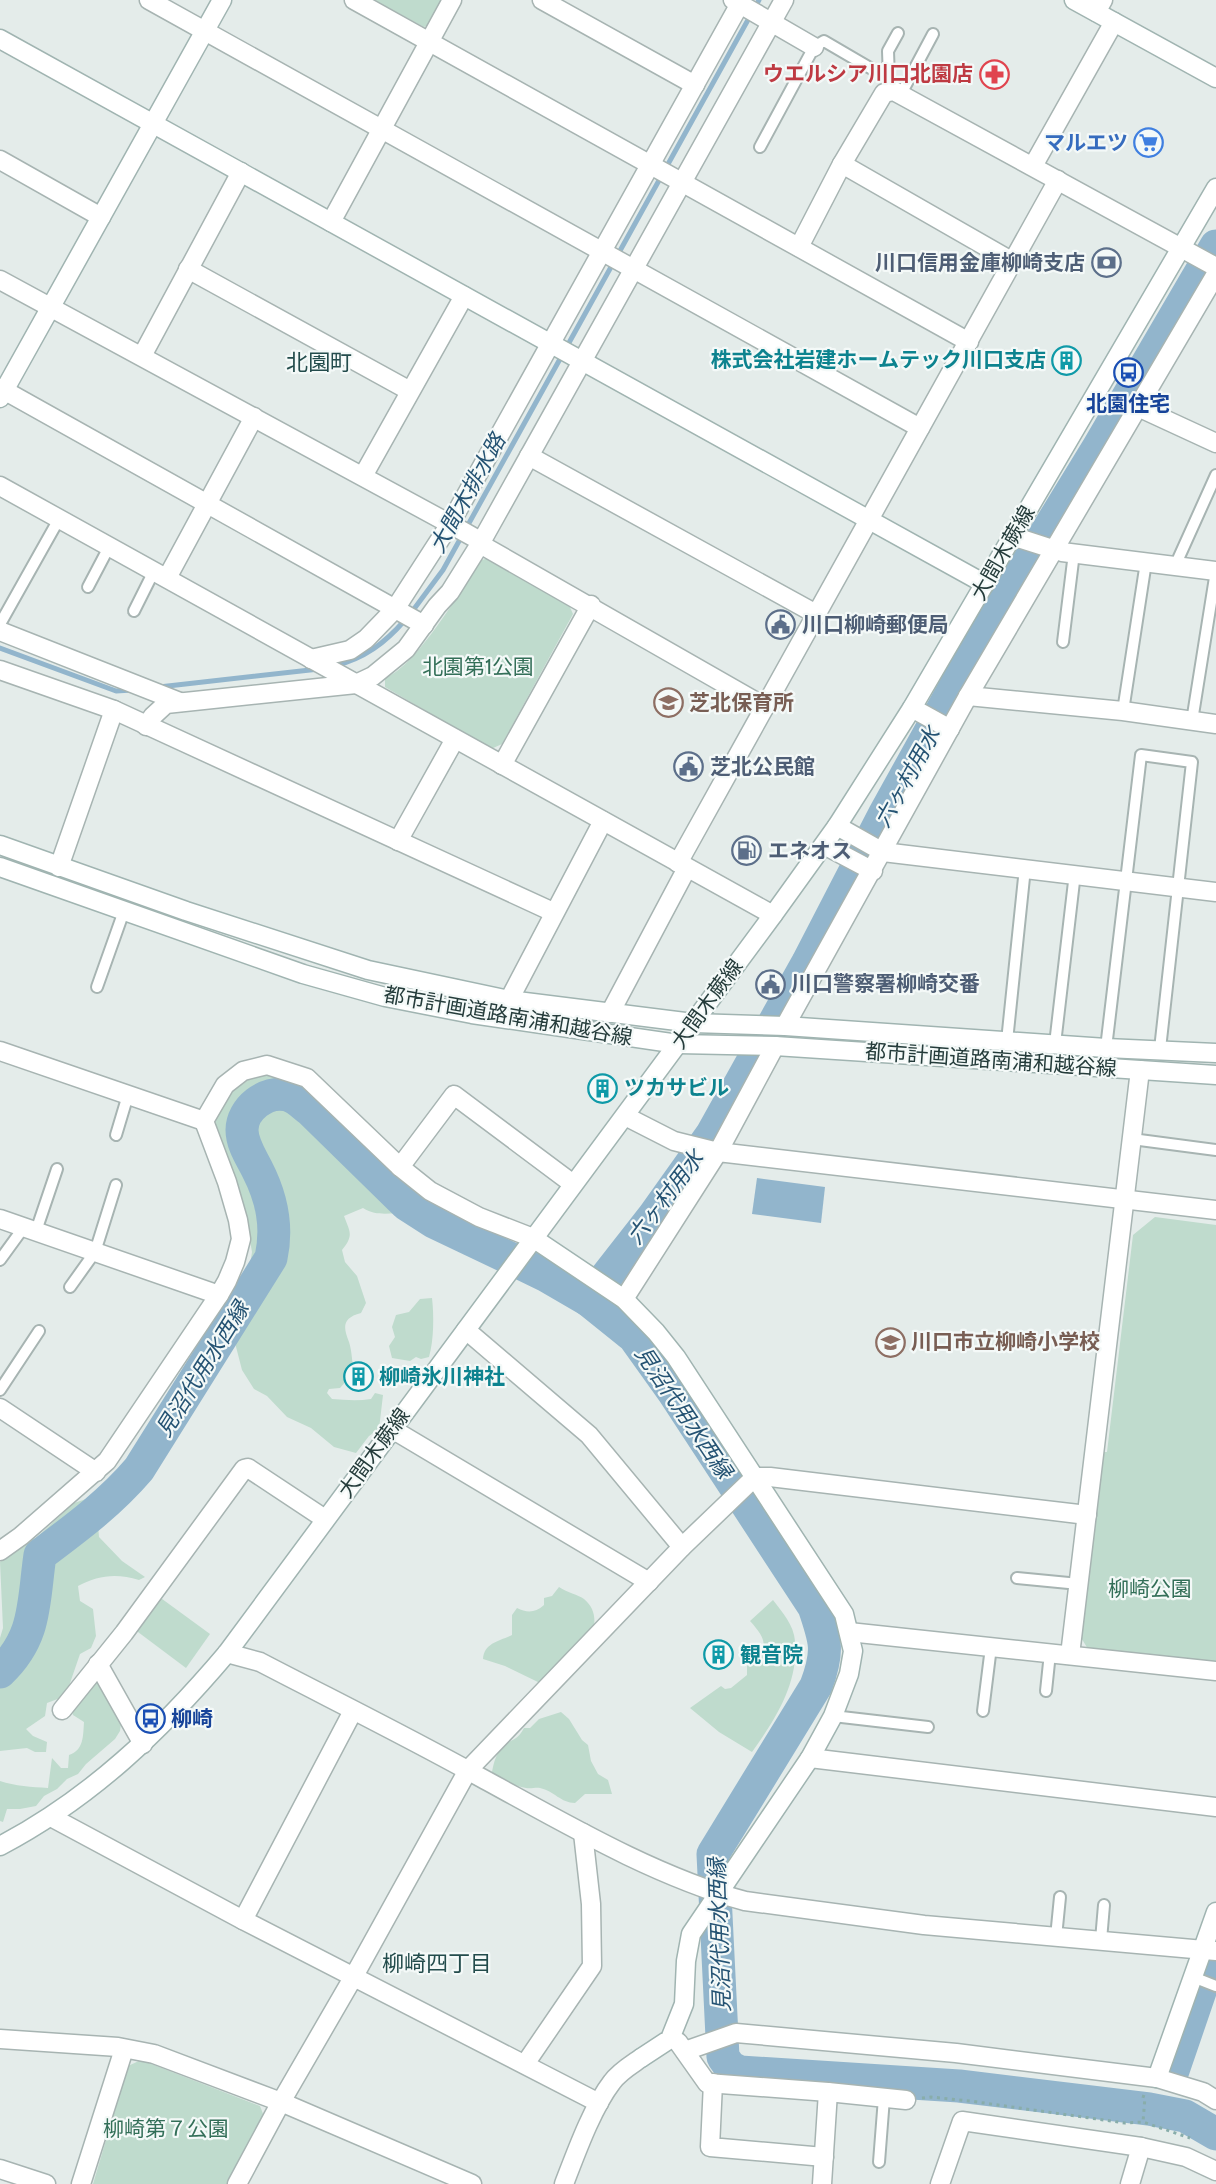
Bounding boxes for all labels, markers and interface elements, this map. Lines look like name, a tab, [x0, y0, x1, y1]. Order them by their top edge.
pharmacy icon: ウエルシア川口北園店	[978, 58, 1010, 90]
place label: ウエルシア川口北園店	[763, 61, 973, 86]
supermarket icon: マルエツ	[1133, 127, 1165, 159]
place label: マルエツ	[1044, 130, 1128, 155]
bank icon: 川口信用金庫柳崎支店	[1090, 247, 1122, 279]
place label: 川口信用金庫柳崎支店	[875, 250, 1085, 275]
building icon: 株式会社岩建ホームテック川口支店	[1051, 344, 1083, 376]
place label: 株式会社岩建ホームテック川口支店	[711, 347, 1046, 372]
district label: 北園町	[286, 349, 352, 376]
bus stop icon: 北園住宅	[1112, 357, 1144, 389]
place label: 北園住宅	[1086, 391, 1170, 416]
water label: 大間木排水路	[424, 427, 512, 558]
street label: 大間木蕨線	[965, 501, 1040, 604]
public building icon: 川口柳崎郵便局	[765, 609, 797, 641]
place label: 川口柳崎郵便局	[802, 612, 949, 637]
park label: 北園第1公園	[422, 654, 534, 679]
school or university icon: 芝北保育所	[652, 687, 684, 719]
place label: 芝北保育所	[689, 690, 794, 715]
water label: 六ヶ村用水	[869, 721, 947, 832]
public building icon: 芝北公民館	[673, 751, 705, 783]
place label: 芝北公民館	[710, 754, 815, 779]
fuel station icon: エネオス	[731, 835, 763, 867]
place label: エネオス	[768, 838, 852, 863]
street label: 大間木蕨線	[666, 954, 748, 1054]
public building icon: 川口警察署柳崎交番	[754, 968, 786, 1000]
place label: 川口警察署柳崎交番	[791, 971, 980, 996]
street label: 都市計画道路南浦和越谷線	[382, 981, 634, 1050]
street label: 都市計画道路南浦和越谷線	[864, 1038, 1118, 1081]
building icon: ツカサビル	[587, 1072, 619, 1104]
place label: ツカサビル	[624, 1075, 729, 1100]
water label: 六ヶ村用水	[622, 1144, 710, 1249]
water label: 見沼代用水西縁	[150, 1294, 256, 1442]
school or university icon: 川口市立柳崎小学校	[874, 1326, 906, 1358]
place label: 川口市立柳崎小学校	[911, 1329, 1100, 1354]
water label: 見沼代用水西縁	[629, 1341, 740, 1486]
building icon: 柳崎氷川神社	[342, 1361, 374, 1393]
place label: 柳崎氷川神社	[379, 1364, 505, 1389]
street label: 大間木蕨線	[333, 1403, 415, 1503]
park label: 柳崎公園	[1108, 1576, 1192, 1601]
building icon: 観音院	[703, 1639, 735, 1671]
place label: 観音院	[740, 1642, 803, 1667]
bus stop icon: 柳崎	[134, 1703, 166, 1735]
place label: 柳崎	[171, 1706, 213, 1731]
water label: 見沼代用水西縁	[703, 1855, 736, 2012]
district label: 柳崎四丁目	[382, 1950, 492, 1977]
park label: 柳崎第７公園	[103, 2116, 229, 2141]

